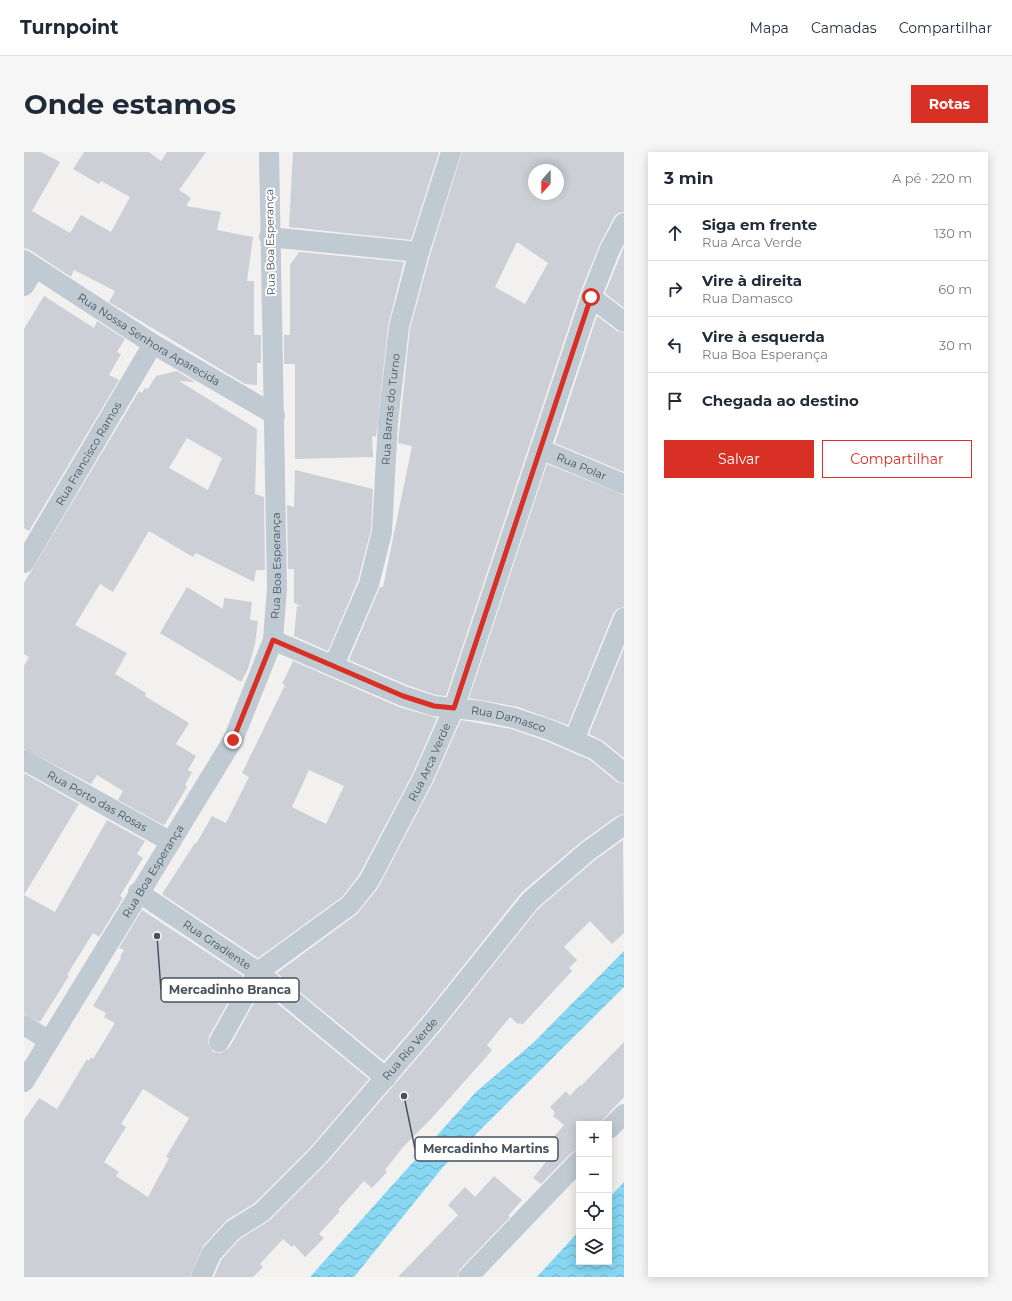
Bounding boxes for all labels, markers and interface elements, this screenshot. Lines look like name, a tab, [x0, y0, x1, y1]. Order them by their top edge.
text: Turnpoint	[20, 16, 119, 39]
text: Mapa	[750, 19, 789, 37]
text: Camadas	[811, 19, 877, 37]
text: Compartilhar	[899, 19, 992, 37]
button: Rotas	[911, 85, 988, 123]
text: Onde estamos	[24, 87, 236, 121]
north arrow	[528, 164, 564, 200]
text: 3 min	[664, 168, 714, 188]
text: A pé · 220 m	[892, 170, 972, 186]
street label: Rua Boa Esperança	[262, 189, 278, 295]
text: Siga em frente	[702, 215, 817, 234]
icon: ahead	[664, 222, 686, 244]
text: 130 m	[934, 225, 972, 241]
text: Rua Arca Verde	[702, 234, 802, 250]
text: Vire à direita	[702, 271, 802, 290]
icon: right	[664, 278, 686, 300]
text: 60 m	[938, 281, 972, 297]
route start	[582, 288, 600, 306]
street label: Rua Nossa Senhora Aparecida	[75, 290, 223, 389]
text: Rua Damasco	[702, 290, 793, 306]
text: Vire à esquerda	[702, 327, 825, 346]
icon: left	[664, 334, 686, 356]
text: 30 m	[939, 337, 972, 353]
text: Rua Boa Esperança	[702, 346, 828, 362]
street label: Rua Barras do Turno	[379, 352, 403, 465]
icon: arrive	[664, 390, 686, 412]
text: Chegada ao destino	[702, 391, 859, 410]
street label: Rua Francisco Ramos	[52, 399, 125, 508]
button: Salvar	[664, 440, 814, 478]
button: Compartilhar	[822, 440, 972, 478]
street label: Rua Polar	[554, 450, 609, 483]
street label: Rua Boa Esperança	[268, 512, 284, 619]
street label: Rua Damasco	[470, 703, 548, 735]
street label: Rua Arca Verde	[405, 720, 454, 804]
route end	[224, 731, 242, 749]
street label: Rua Porto das Rosas	[45, 767, 150, 835]
street label: Rua Boa Esperança	[119, 822, 187, 920]
street label: Rua Gradiente	[180, 917, 254, 973]
callout: Mercadinho Branca	[161, 978, 299, 1002]
text: Mercadinho Branca	[169, 982, 291, 997]
street label: Rua Rio Verde	[379, 1015, 441, 1083]
map controls	[576, 1121, 612, 1265]
button: +	[576, 1121, 612, 1157]
callout: Mercadinho Martins	[415, 1137, 558, 1161]
text: Mercadinho Martins	[423, 1141, 550, 1156]
button: −	[576, 1157, 612, 1193]
button: locate	[576, 1193, 612, 1229]
button: layers	[576, 1229, 612, 1265]

